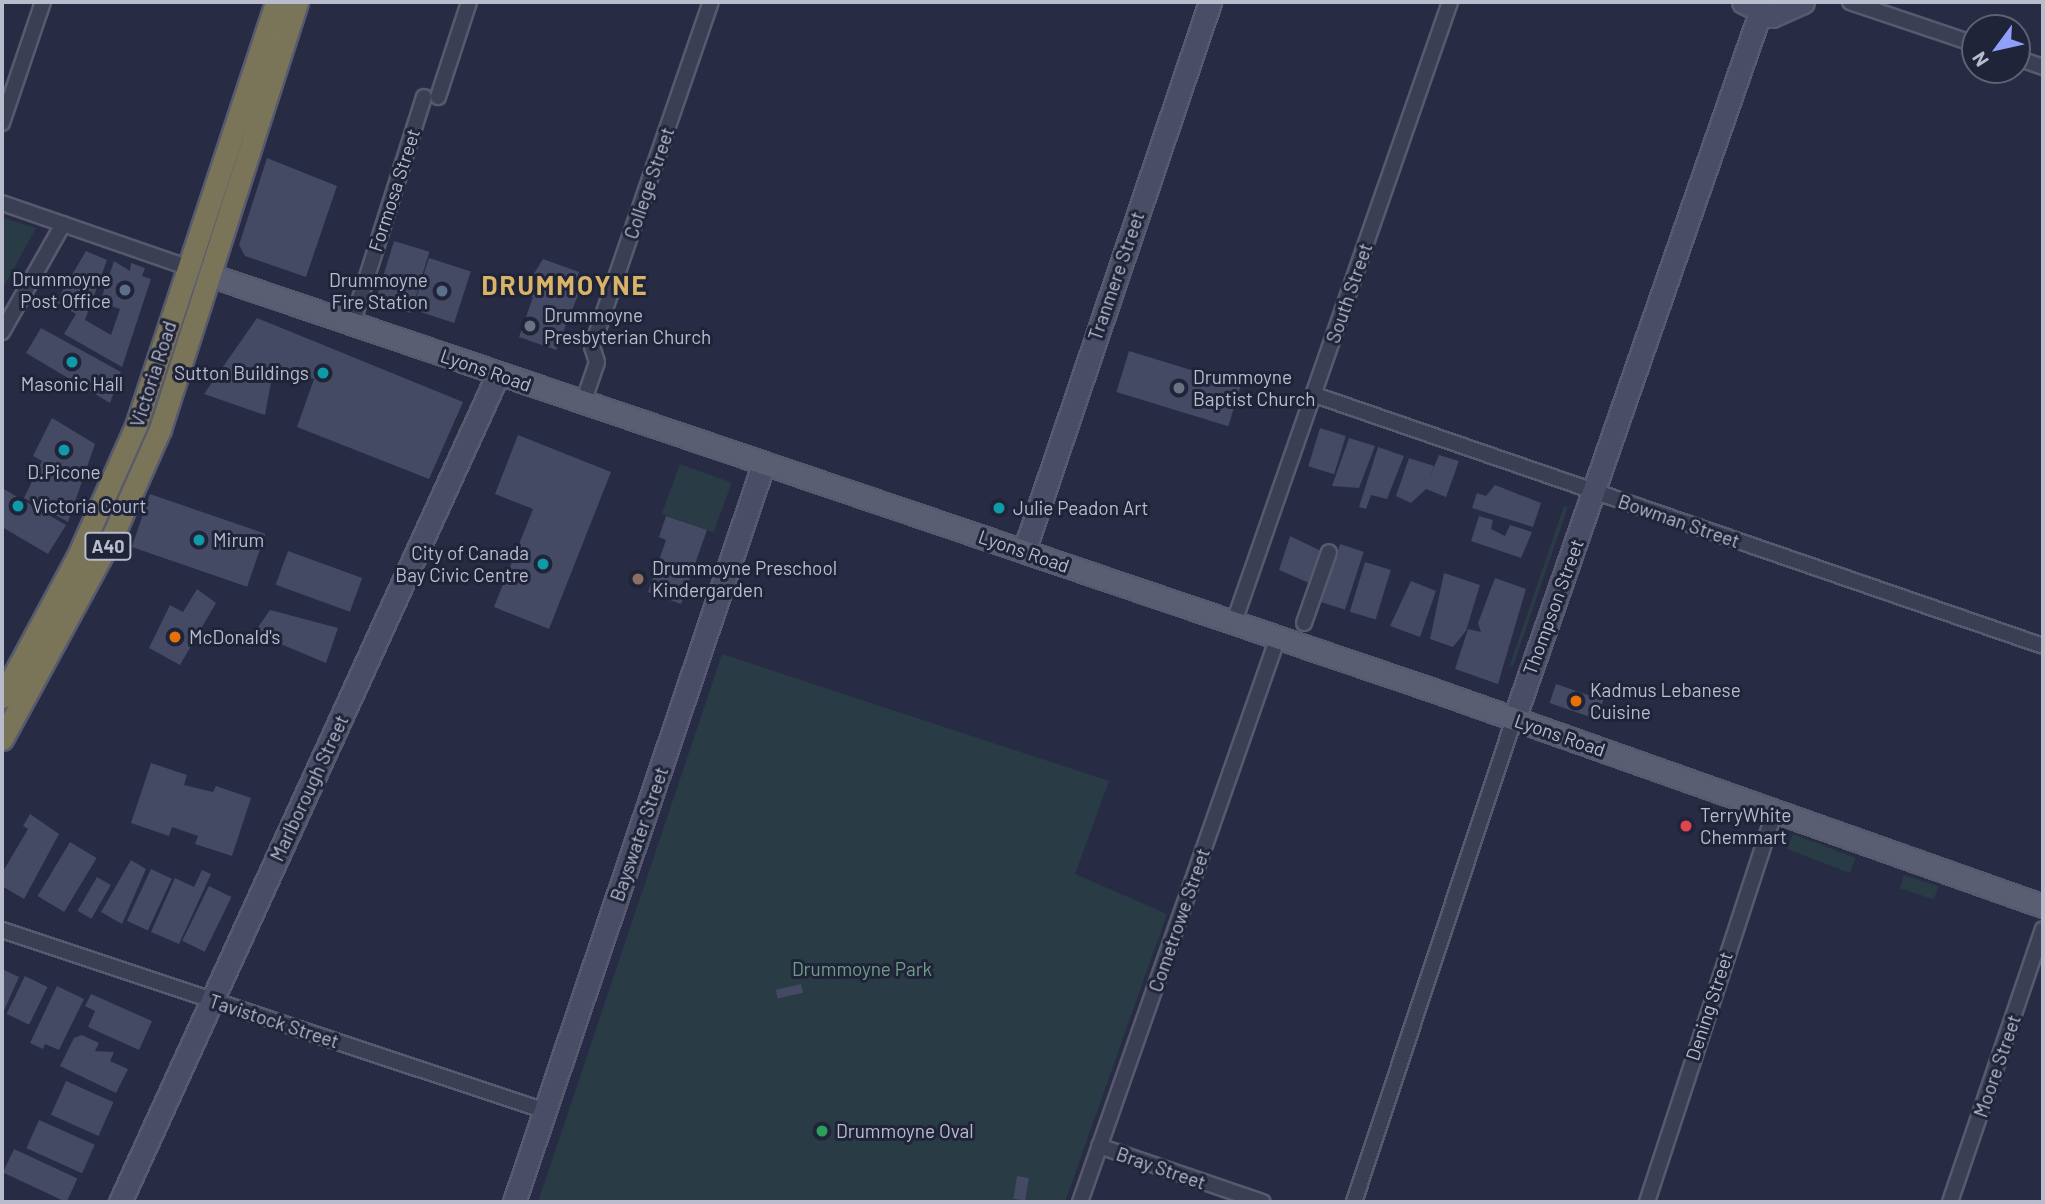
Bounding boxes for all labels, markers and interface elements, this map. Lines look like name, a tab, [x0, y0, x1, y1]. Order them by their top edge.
north arrow	[1961, 14, 2031, 84]
text: N	[1967, 48, 1993, 71]
street label: College Street	[619, 124, 679, 242]
street label: Formosa Street	[363, 126, 425, 254]
street label: Tranmere Street	[1083, 208, 1149, 344]
street label: South Street	[1321, 240, 1377, 346]
place label: Drummoyne Post Office	[12, 268, 111, 312]
place label: Drummoyne Fire Station	[329, 269, 428, 313]
district label: DRUMMOYNE	[483, 269, 647, 301]
marker: Drummoyne Post Office	[117, 282, 133, 298]
marker: Drummoyne Fire Station	[434, 283, 450, 299]
place label: Drummoyne Presbyterian Church	[544, 304, 711, 348]
street label: Victoria Road	[125, 318, 181, 430]
marker: Drummoyne Presbyterian Church	[522, 318, 538, 334]
street label: Lyons Road	[438, 344, 534, 396]
marker: Masonic Hall	[64, 354, 80, 370]
place label: Sutton Buildings	[174, 362, 309, 384]
marker: Sutton Buildings	[315, 365, 331, 381]
place label: Drummoyne Baptist Church	[1193, 366, 1315, 410]
place label: Masonic Hall	[21, 373, 123, 395]
marker: Drummoyne Baptist Church	[1171, 380, 1187, 396]
marker: D.Picone	[56, 442, 72, 458]
place label: D.Picone	[27, 461, 101, 483]
street label: Bowman Street	[1615, 490, 1743, 552]
place label: Victoria Court	[32, 495, 146, 517]
place label: Julie Peadon Art	[1013, 497, 1148, 519]
marker: Victoria Court	[10, 498, 26, 514]
marker: Julie Peadon Art	[991, 500, 1007, 516]
street label: Lyons Road	[976, 525, 1072, 577]
place label: Mirum	[213, 529, 264, 551]
road number: A40	[84, 532, 132, 560]
marker: Mirum	[191, 532, 207, 548]
street label: Thompson Street	[1518, 536, 1588, 678]
place label: City of Canada Bay Civic Centre	[395, 542, 529, 586]
marker: City of Canada Bay Civic Centre	[535, 556, 551, 572]
place label: Drummoyne Preschool Kindergarden	[652, 557, 837, 601]
marker: Drummoyne Preschool Kindergarden	[630, 571, 646, 587]
place label: McDonald's	[189, 626, 280, 648]
marker: McDonald's	[167, 629, 183, 645]
place label: Kadmus Lebanese Cuisine	[1590, 679, 1741, 723]
marker: Kadmus Lebanese Cuisine	[1568, 693, 1584, 709]
street label: Lyons Road	[1512, 709, 1608, 761]
street label: Marlborough Street	[265, 711, 353, 865]
street label: Bayswater Street	[605, 764, 673, 904]
place label: TerryWhite Chemmart	[1700, 804, 1791, 848]
marker: TerryWhite Chemmart	[1678, 818, 1694, 834]
street label: Cometrowe Street	[1144, 845, 1214, 995]
street label: Dening Street	[1681, 949, 1737, 1063]
park label: Drummoyne Park	[792, 958, 932, 980]
street label: Tavistock Street	[206, 989, 342, 1053]
street label: Moore Street	[1969, 1012, 2025, 1120]
place label: Drummoyne Oval	[836, 1120, 974, 1142]
marker: Drummoyne Oval	[814, 1123, 830, 1139]
street label: Bray Street	[1113, 1142, 1209, 1194]

